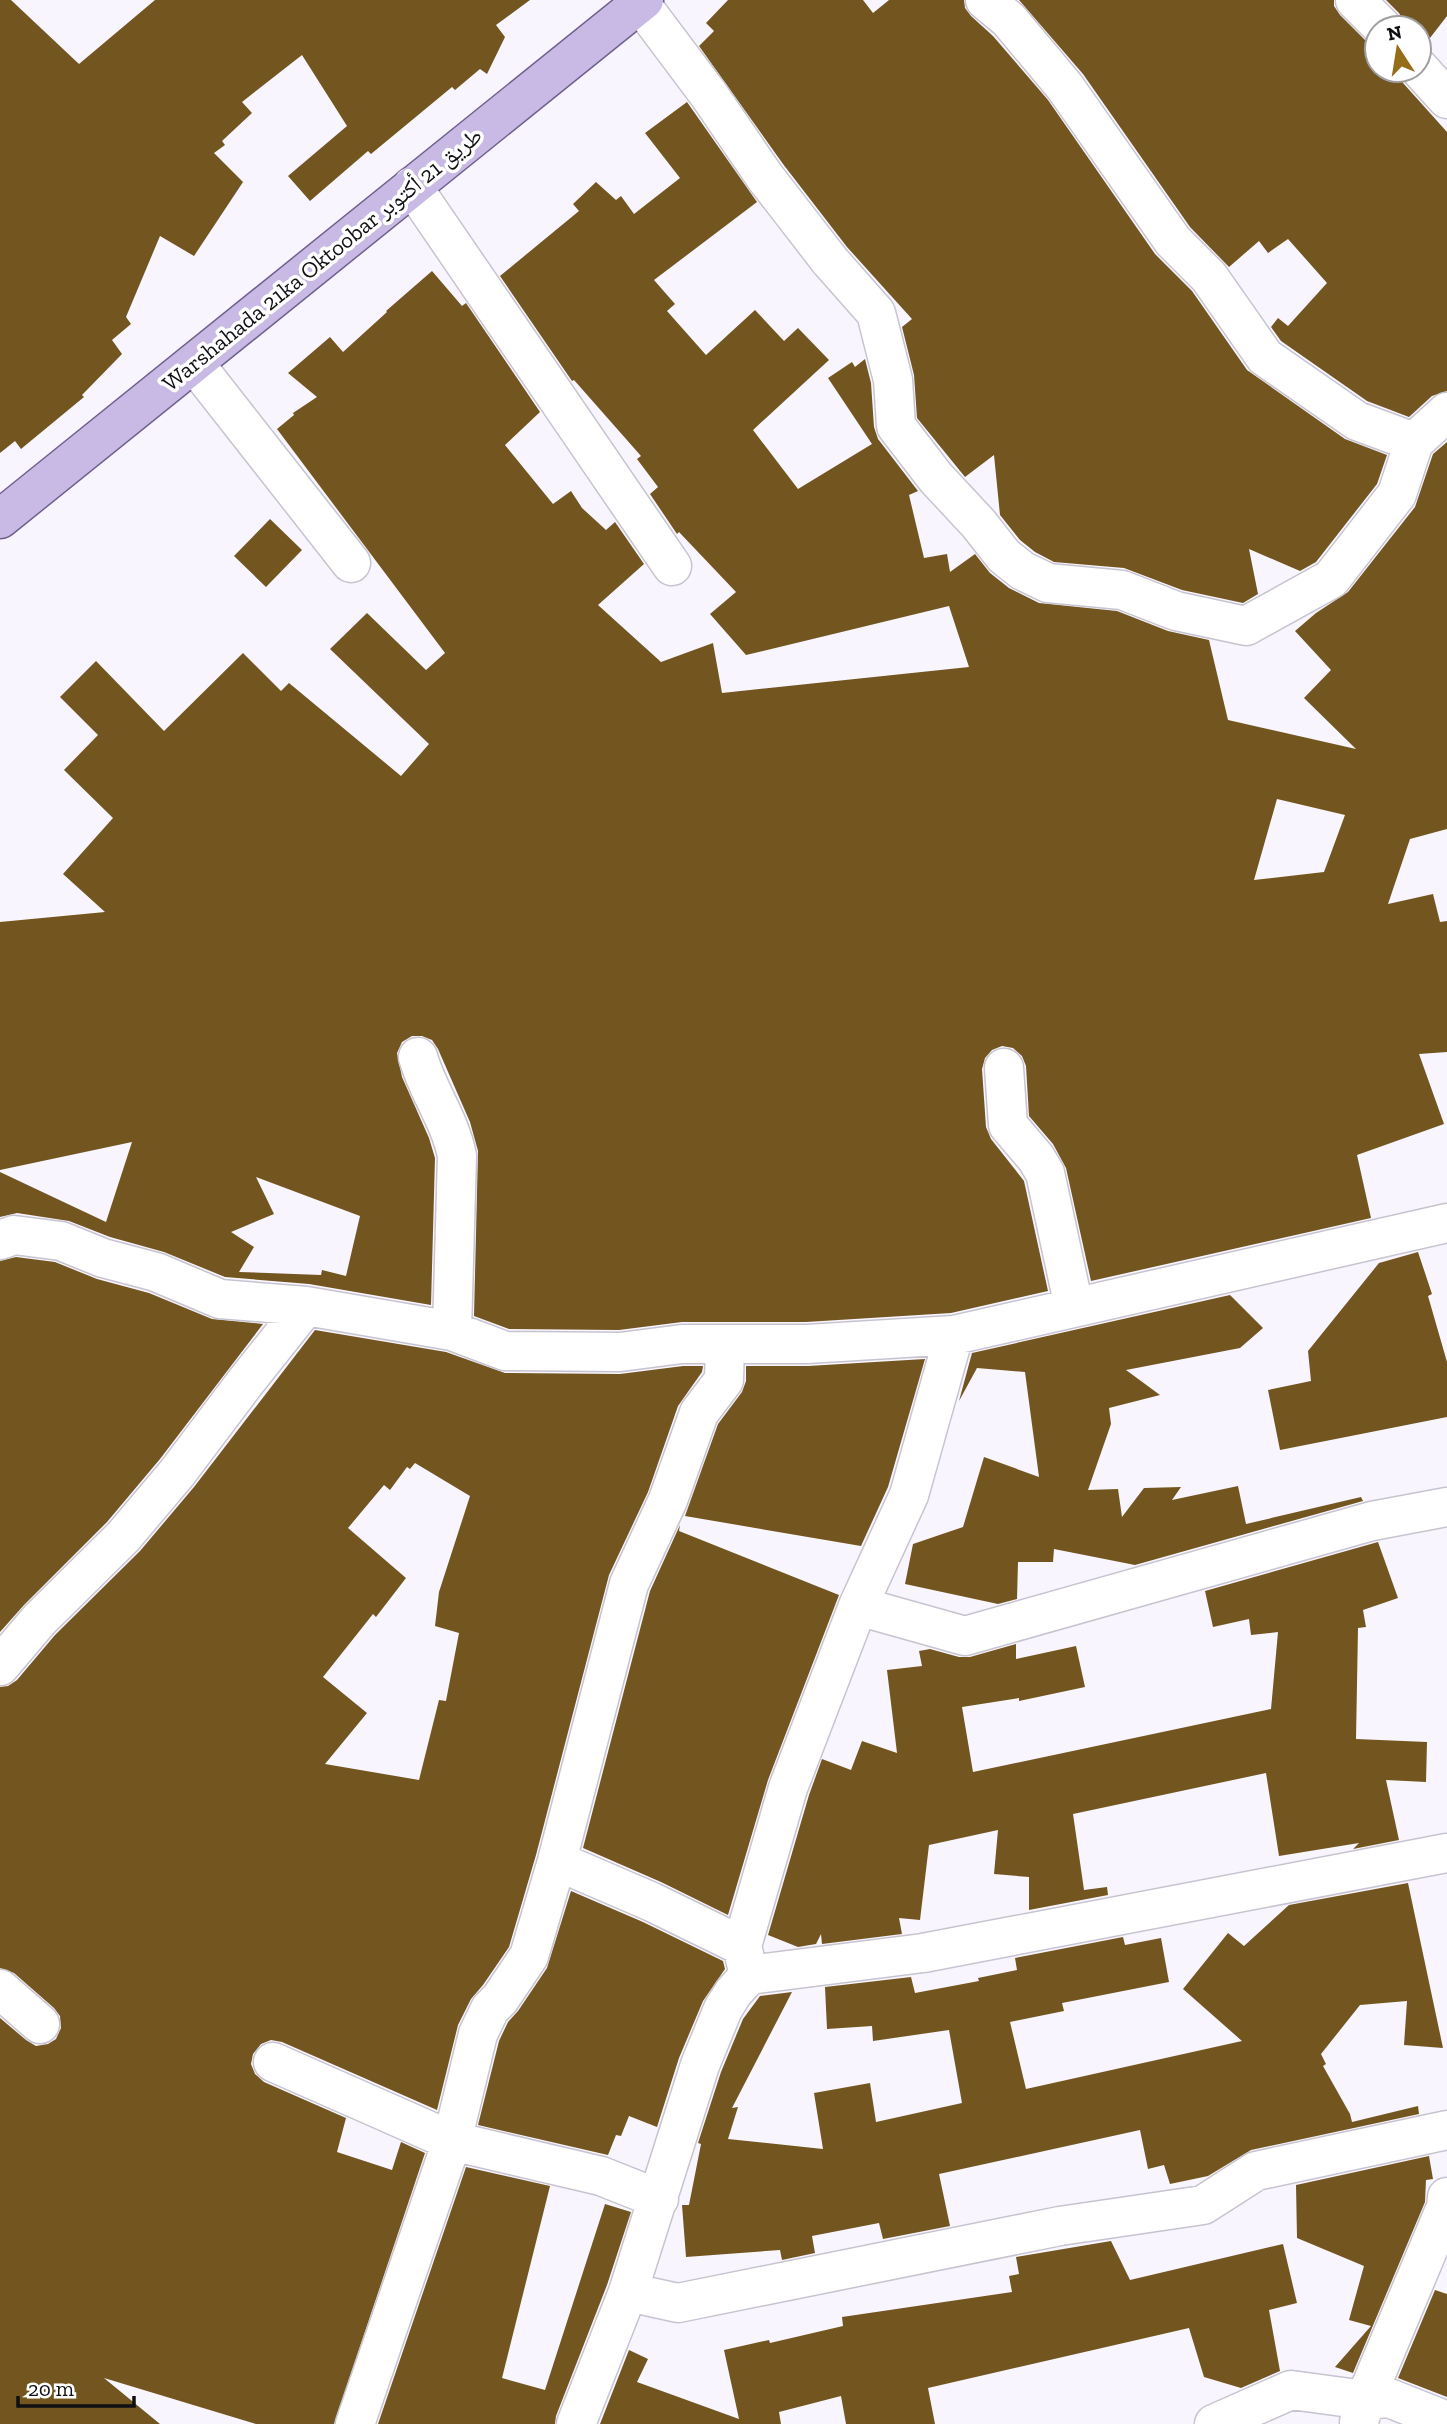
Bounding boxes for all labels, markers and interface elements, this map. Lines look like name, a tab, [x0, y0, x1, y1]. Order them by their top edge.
north arrow	[1363, 14, 1433, 84]
text: N	[1385, 20, 1404, 46]
street label: Warshahada 21ka Oktoobar طريق 21 أكتوبر	[156, 121, 488, 397]
scale bar	[18, 2364, 133, 2408]
text: 20 m	[28, 2376, 74, 2401]

